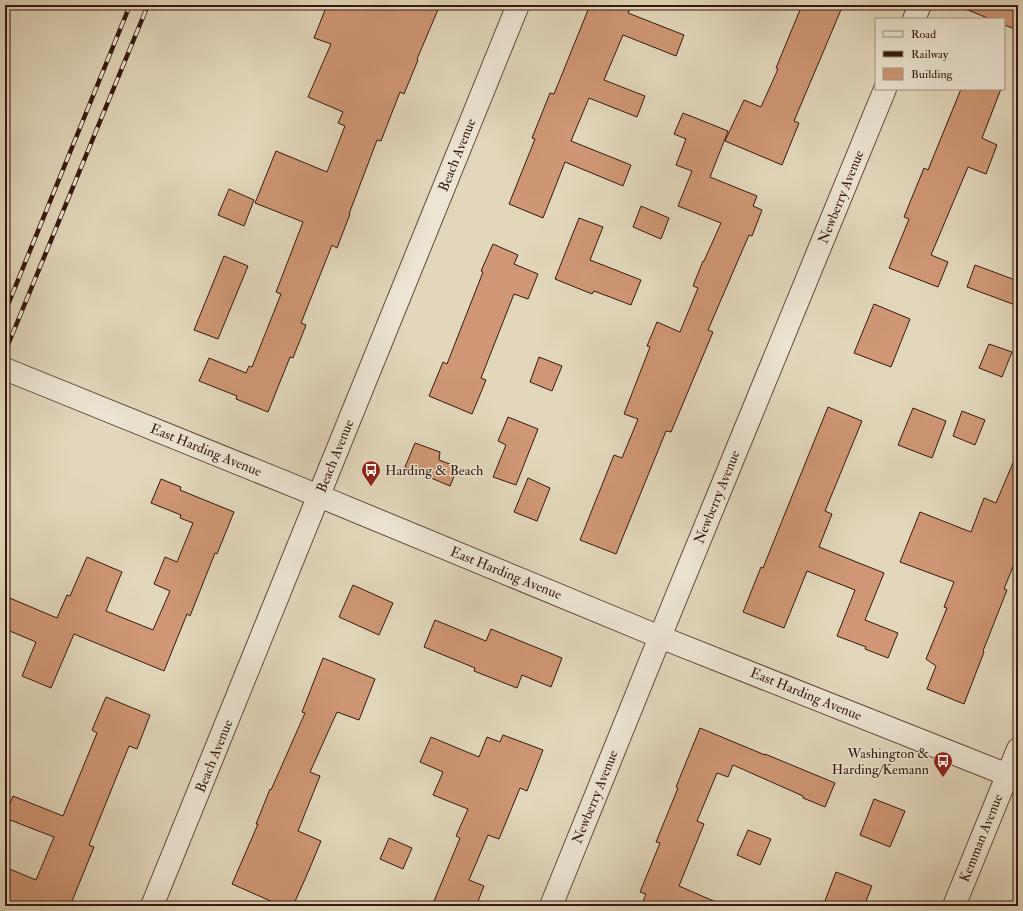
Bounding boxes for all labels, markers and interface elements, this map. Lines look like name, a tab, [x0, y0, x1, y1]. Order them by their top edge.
legend	[875, 18, 1005, 90]
text: Road	[911, 27, 936, 42]
text: Railway	[911, 47, 949, 62]
text: Building	[911, 67, 954, 82]
street label: Beach Avenue	[435, 116, 479, 194]
street label: Newberry Avenue	[814, 148, 868, 247]
street label: Beach Avenue	[313, 417, 357, 495]
street label: East Harding Avenue	[148, 420, 264, 480]
street label: Newberry Avenue	[690, 448, 744, 547]
bus stop icon: Harding & Beach	[360, 459, 382, 487]
place label: Harding & Beach	[385, 462, 484, 479]
street label: East Harding Avenue	[448, 543, 564, 603]
street label: East Harding Avenue	[748, 664, 864, 724]
street label: Beach Avenue	[192, 717, 236, 795]
place label: Washington & Harding/Kemann	[832, 745, 929, 778]
street label: Newberry Avenue	[568, 748, 622, 847]
bus stop icon: Washington & Harding/Kemann	[932, 750, 954, 778]
street label: Kemman Avenue	[956, 791, 1006, 885]

